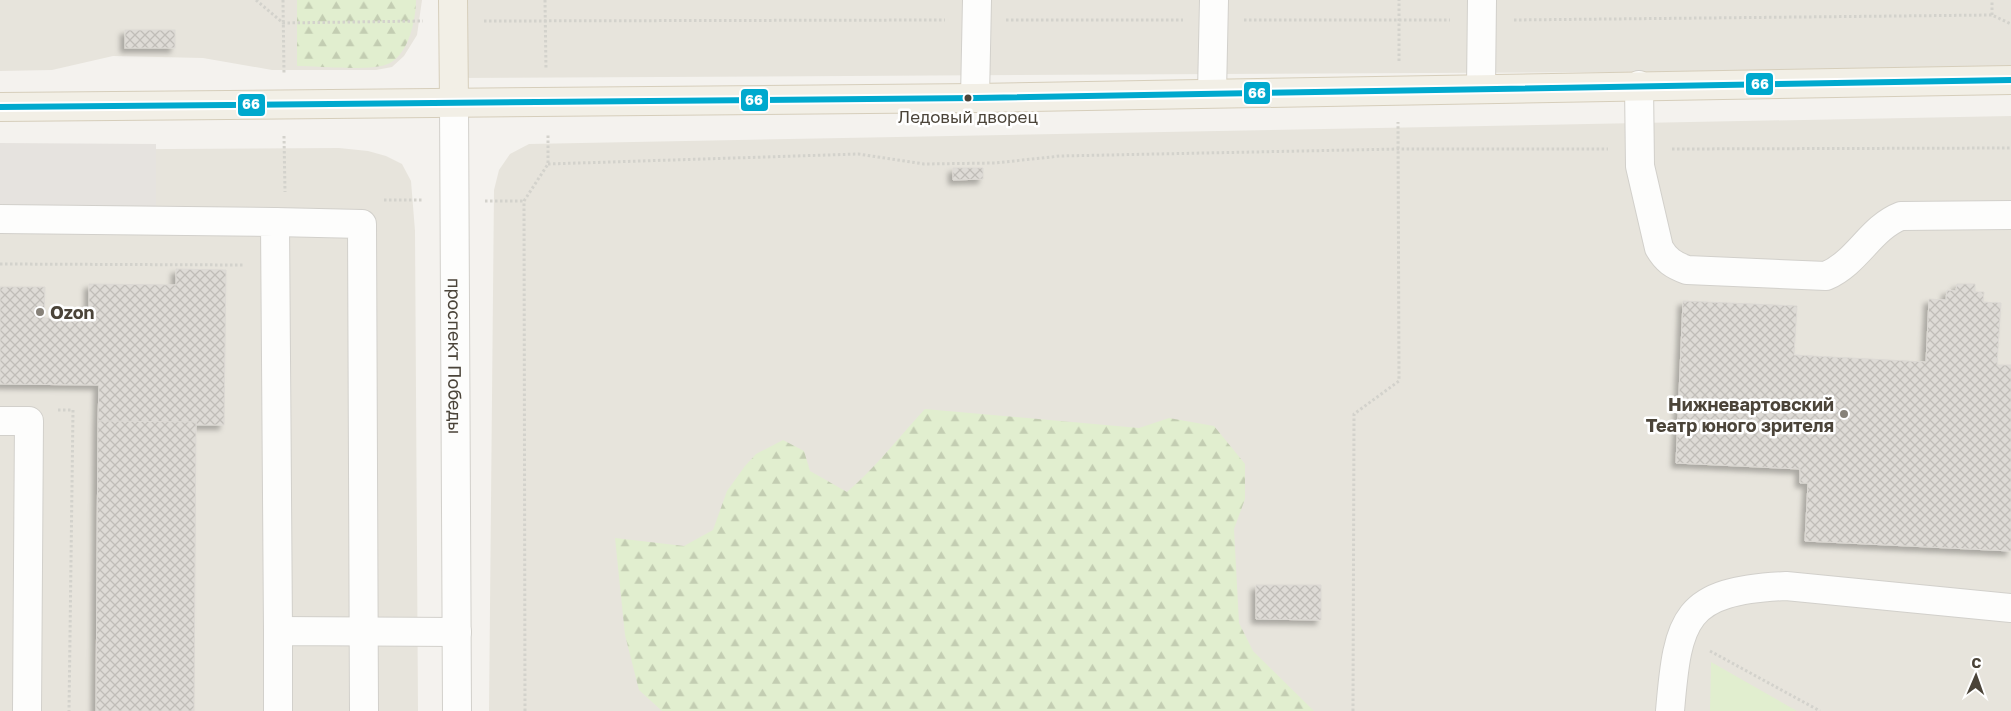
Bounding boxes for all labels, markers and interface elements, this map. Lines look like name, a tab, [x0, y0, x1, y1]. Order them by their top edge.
line badge: 66	[1745, 72, 1774, 96]
text: 66	[1751, 75, 1769, 92]
line badge: 66	[1243, 81, 1271, 105]
text: 66	[1248, 84, 1266, 101]
line badge: 66	[740, 88, 769, 112]
text: 66	[745, 91, 763, 108]
line badge: 66	[237, 93, 266, 117]
marker: Ледовый дворец	[963, 93, 973, 103]
text: 66	[242, 95, 260, 112]
place label: Ледовый дворец	[898, 106, 1038, 127]
street label: проспект Победы	[444, 278, 467, 434]
place label: Ozon	[50, 301, 95, 323]
marker: Ozon	[34, 306, 46, 318]
place label: Нижневартовский Театр юного зрителя	[1646, 393, 1834, 436]
marker: Нижневартовский Театр юного зрителя	[1838, 408, 1850, 420]
north arrow	[1951, 651, 2001, 701]
text: С	[1971, 654, 1982, 671]

